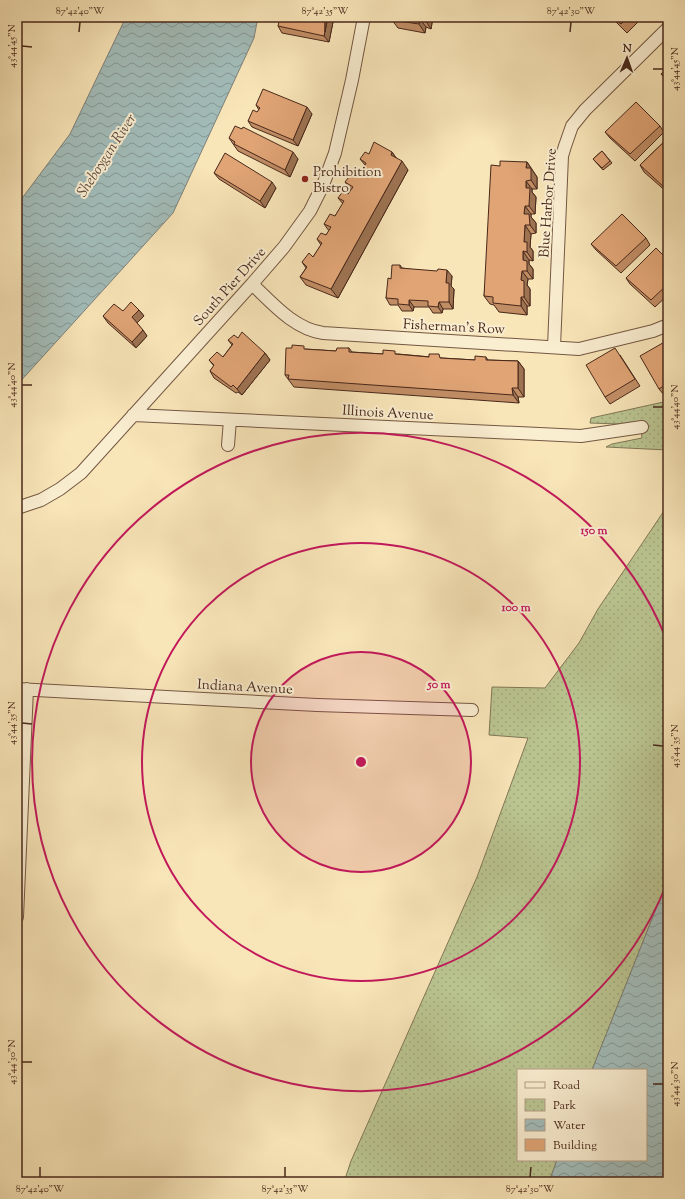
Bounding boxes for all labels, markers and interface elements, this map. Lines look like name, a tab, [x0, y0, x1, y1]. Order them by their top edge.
text: 87°42'40"W	[56, 4, 104, 19]
text: 87°42'35"W	[302, 4, 348, 19]
text: 87°42'30"W	[547, 4, 595, 19]
text: 43°44'45"N	[5, 24, 20, 68]
north arrow	[607, 38, 647, 78]
text: N	[622, 41, 632, 57]
text: 43°44'45"N	[668, 47, 683, 91]
water label: Sheboygan River	[73, 110, 142, 201]
street label: Blue Harbor Drive	[535, 148, 563, 259]
place label: Prohibition Bistro	[313, 163, 382, 199]
marker: Prohibition Bistro	[300, 174, 310, 184]
street label: South Pier Drive	[190, 243, 271, 331]
street label: Fisherman's Row	[402, 315, 506, 341]
text: 43°44'40"N	[5, 363, 20, 407]
text: 43°44'40"N	[668, 385, 683, 429]
street label: Illinois Avenue	[342, 402, 434, 426]
text: 150 m	[579, 522, 608, 540]
text: 100 m	[500, 599, 531, 617]
street label: Indiana Avenue	[197, 676, 293, 700]
text: 50 m	[427, 676, 451, 694]
text: 43°44'35"N	[5, 701, 20, 745]
text: 43°44'35"N	[668, 724, 683, 768]
centre of rings	[354, 755, 368, 769]
text: 43°44'30"N	[5, 1040, 20, 1084]
text: 43°44'30"N	[668, 1062, 683, 1106]
legend	[517, 1069, 647, 1161]
text: Road	[553, 1077, 580, 1095]
text: Park	[553, 1097, 576, 1115]
text: Water	[553, 1117, 586, 1135]
text: Building	[553, 1137, 597, 1155]
text: 87°42'40"W	[16, 1182, 64, 1197]
text: 87°42'35"W	[262, 1182, 308, 1197]
text: 87°42'30"W	[506, 1182, 554, 1197]

